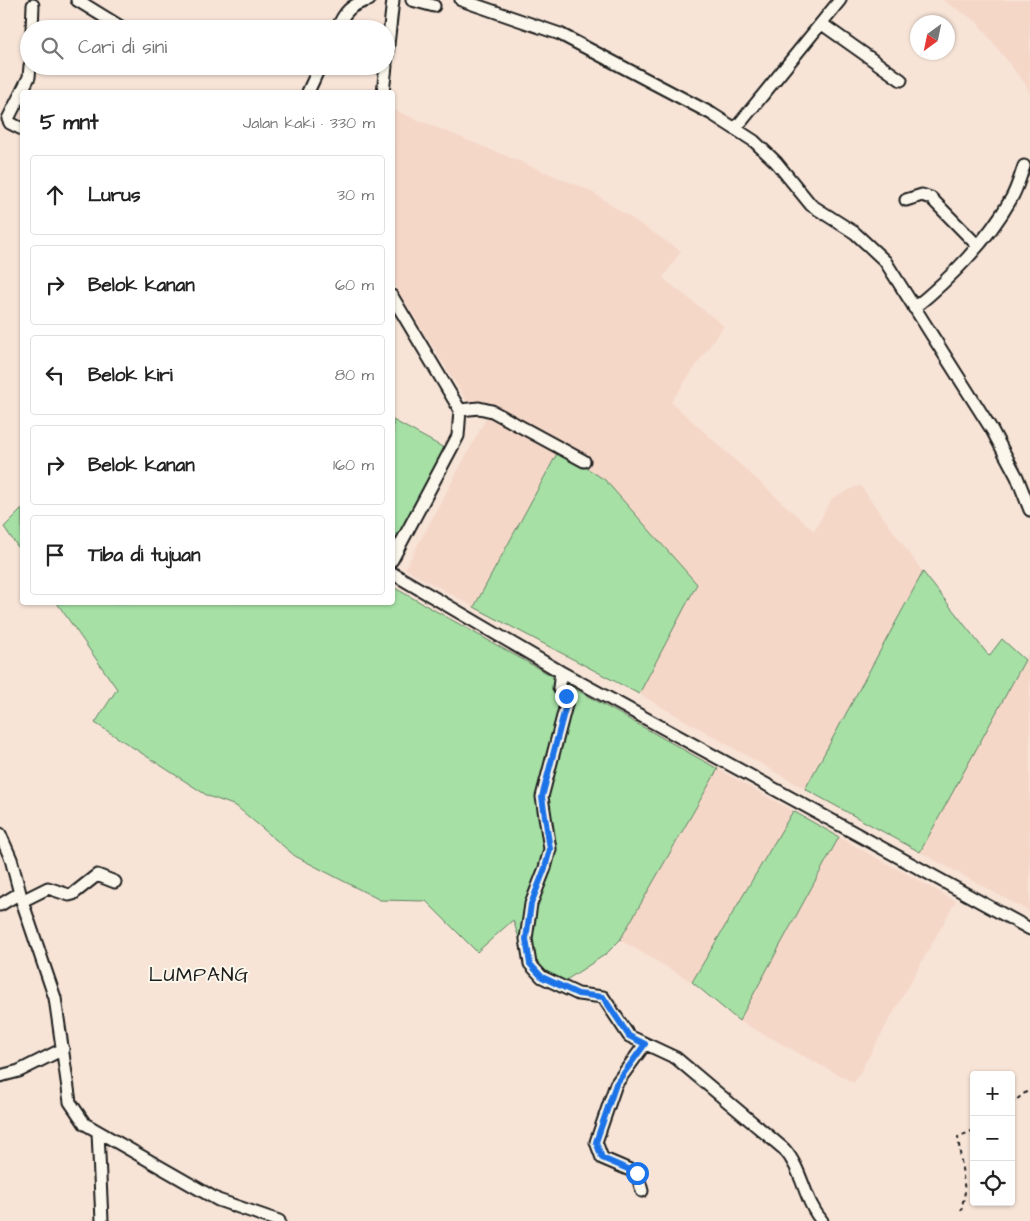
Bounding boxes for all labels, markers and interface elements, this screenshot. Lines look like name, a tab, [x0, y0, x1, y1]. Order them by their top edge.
north arrow	[910, 15, 955, 60]
search box	[20, 20, 395, 75]
icon: search	[38, 34, 66, 62]
text: Cari di sini	[78, 34, 167, 61]
text: 5 mnt	[40, 108, 99, 137]
text: Jalan kaki · 330 m	[243, 112, 375, 134]
icon: ahead	[41, 181, 69, 209]
text: Lurus	[88, 182, 140, 209]
text: 30 m	[337, 184, 374, 206]
icon: right	[41, 271, 69, 299]
text: Belok kanan	[88, 272, 195, 299]
text: 60 m	[335, 274, 374, 296]
icon: left	[41, 361, 69, 389]
text: Belok kiri	[88, 362, 173, 389]
text: 80 m	[335, 364, 374, 386]
icon: right	[41, 451, 69, 479]
text: Belok kanan	[88, 452, 195, 479]
text: 160 m	[333, 454, 374, 476]
icon: arrive	[41, 541, 69, 569]
text: Tiba di tujuan	[88, 542, 200, 569]
route end	[555, 685, 578, 708]
district label: LUMPANG	[149, 961, 249, 989]
map controls	[970, 1071, 1015, 1206]
button: +	[970, 1071, 1015, 1116]
button: −	[970, 1116, 1015, 1161]
button: locate	[970, 1161, 1015, 1206]
route start	[626, 1162, 649, 1185]

